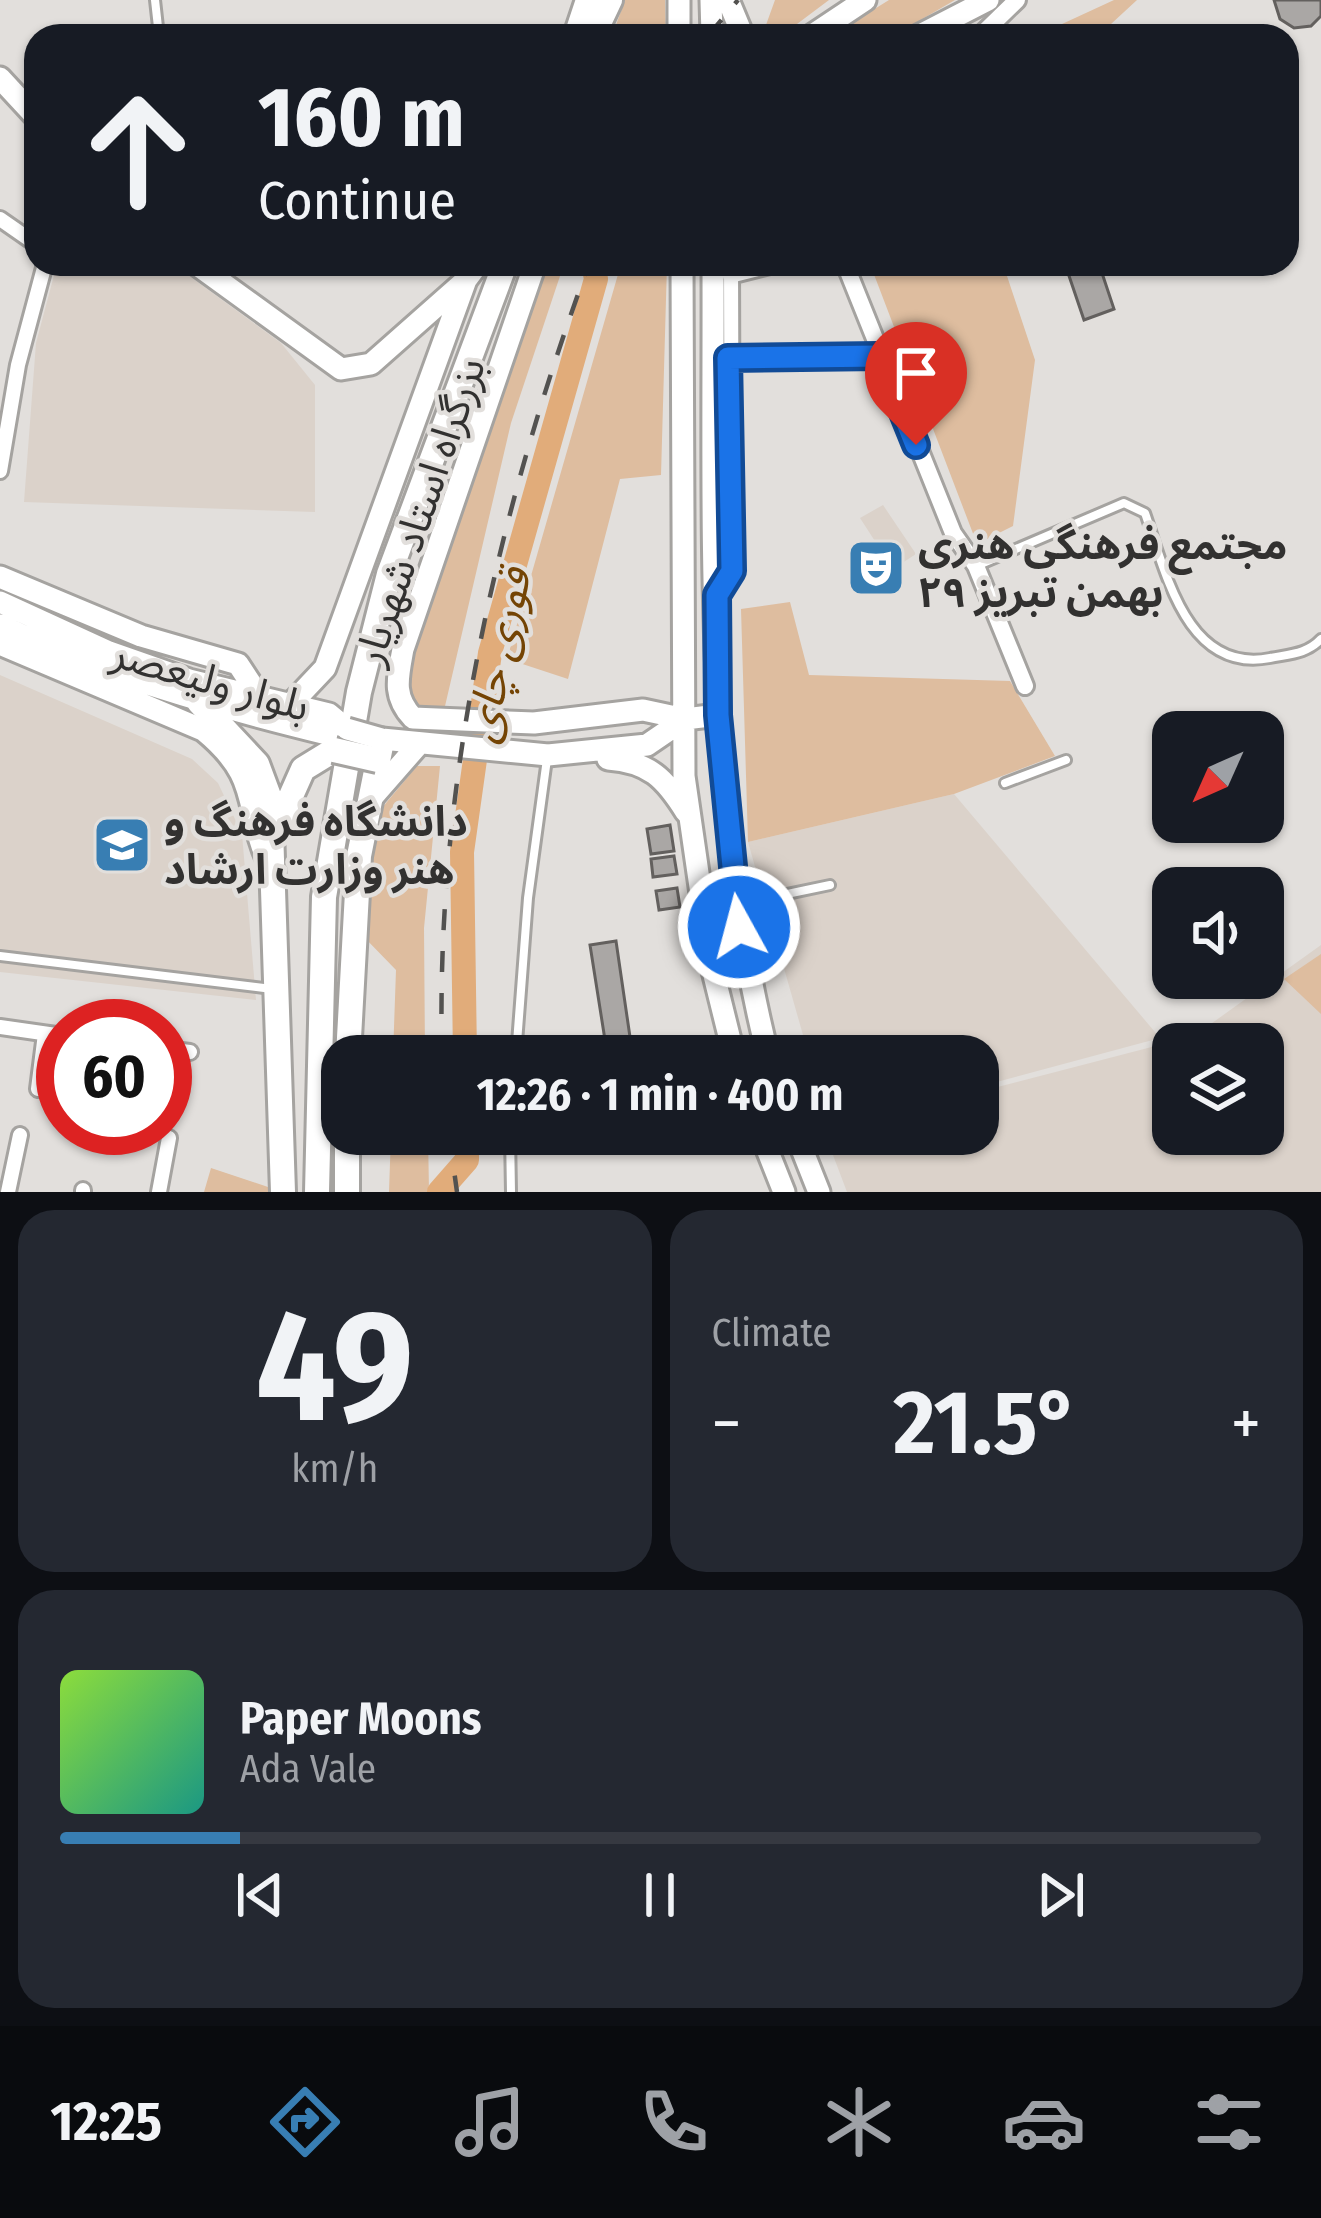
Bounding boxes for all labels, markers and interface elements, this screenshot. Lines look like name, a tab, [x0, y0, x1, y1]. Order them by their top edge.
text: 160 m	[258, 67, 465, 168]
icon: ahead	[60, 72, 216, 228]
text: Continue	[258, 169, 456, 233]
pin	[865, 322, 967, 445]
icon: arrive	[883, 340, 949, 406]
street label: بزرگراه استاد شهریار	[343, 351, 496, 674]
place label: مجتمع فرهنگی هنری ۲۹ بهمن تبریز	[918, 520, 1288, 618]
theatre icon: مجتمع فرهنگی هنری ۲۹ بهمن تبریز	[845, 537, 907, 599]
water label: قوری چای	[453, 561, 545, 747]
street label: بلوار ولیعصر	[104, 627, 315, 732]
north arrow	[1152, 711, 1284, 843]
map controls	[1152, 711, 1284, 1155]
place label: دانشگاه فرهنگ و هنر وزارت ارشاد	[164, 797, 468, 895]
school or university icon: دانشگاه فرهنگ و هنر وزارت ارشاد	[91, 814, 153, 876]
position arrow	[676, 864, 802, 990]
button: sound	[1152, 867, 1284, 999]
speed limit sign: 60	[36, 999, 192, 1155]
button: layers	[1152, 1023, 1284, 1155]
text: 12:26 · 1 min · 400 m	[477, 1068, 843, 1122]
text: 49	[256, 1274, 414, 1461]
text: Climate	[712, 1310, 832, 1356]
text: 21.5°	[894, 1369, 1079, 1477]
text: −	[712, 1384, 741, 1463]
text: +	[1231, 1384, 1261, 1463]
text: km/h	[291, 1446, 378, 1492]
text: Paper Moons	[240, 1692, 482, 1746]
text: Ada Vale	[240, 1746, 376, 1792]
icon: previous	[227, 1862, 293, 1928]
icon: pause	[627, 1862, 693, 1928]
icon: next	[1028, 1862, 1094, 1928]
icon: directions	[263, 2080, 347, 2164]
icon: music	[448, 2080, 532, 2164]
icon: phone	[632, 2080, 716, 2164]
icon: climate	[817, 2080, 901, 2164]
icon: car	[1002, 2080, 1086, 2164]
icon: filters	[1187, 2080, 1271, 2164]
text: 12:25	[50, 2090, 162, 2154]

